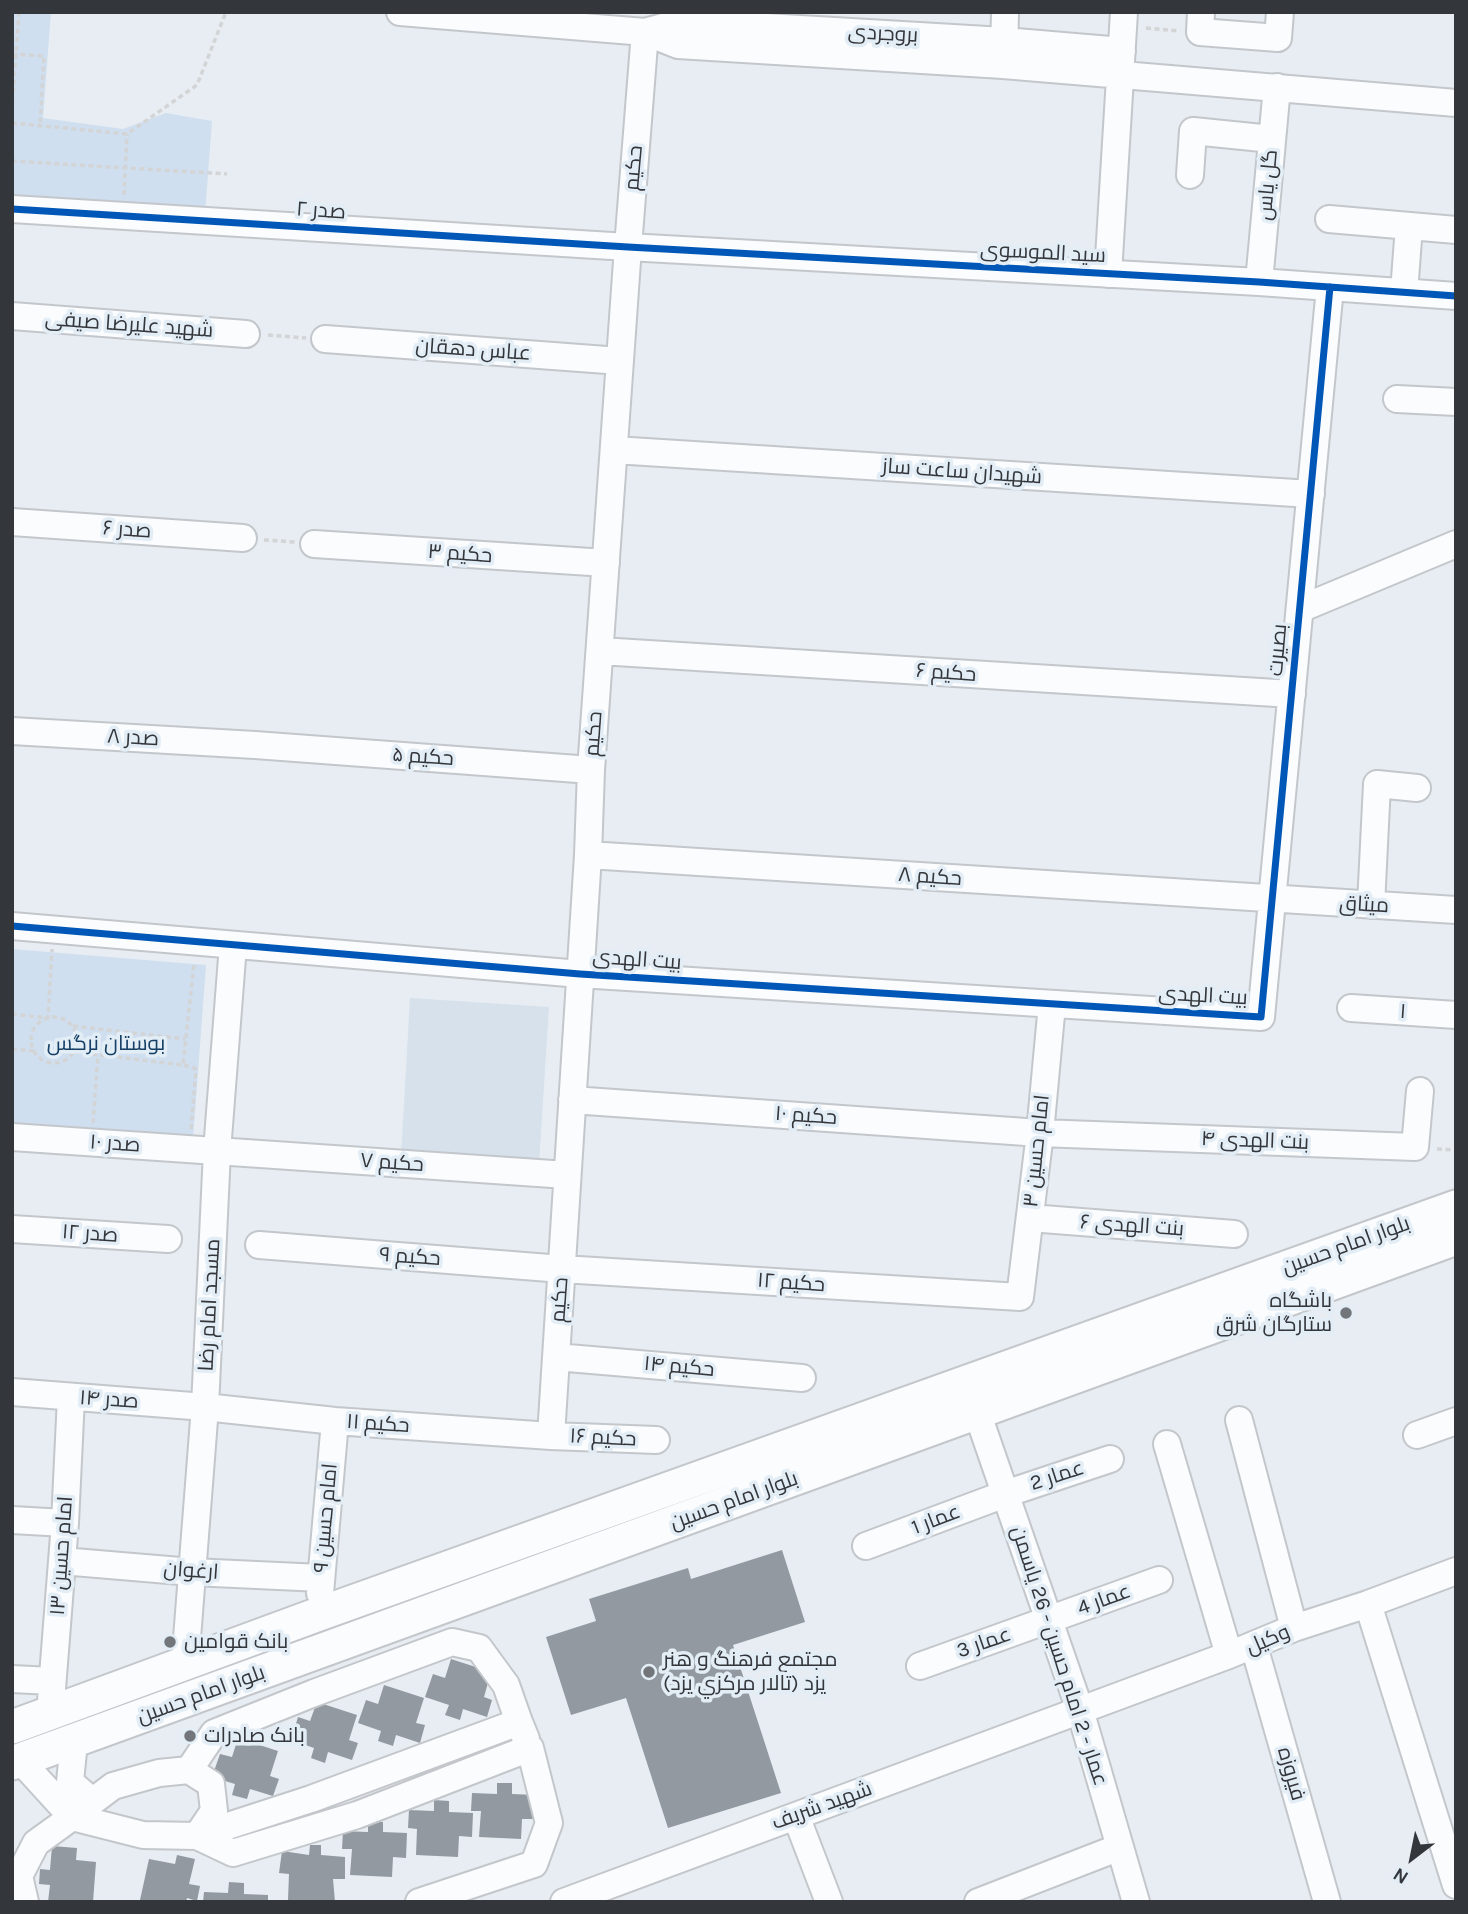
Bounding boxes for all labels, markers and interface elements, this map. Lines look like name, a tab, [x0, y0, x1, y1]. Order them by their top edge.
street label: بروجردی	[847, 20, 919, 48]
street label: حکیم	[619, 144, 649, 192]
street label: گل یاس	[1252, 148, 1284, 222]
street label: صدر ۲	[295, 197, 347, 225]
street label: سید الموسوی	[980, 237, 1106, 269]
street label: شهید علیرضا صیفی	[44, 307, 214, 343]
street label: عباس دهقان	[414, 333, 532, 367]
street label: شهیدان ساعت ساز	[881, 454, 1043, 490]
street label: صدر ۶	[102, 516, 152, 544]
street label: حکیم ۳	[427, 539, 493, 569]
street label: بصیرت	[1263, 623, 1293, 677]
street label: حکیم ۶	[915, 658, 977, 688]
street label: حکیم	[580, 710, 608, 758]
street label: صدر ۸	[106, 724, 160, 752]
street label: حکیم ۵	[391, 742, 455, 772]
street label: حکیم ۸	[897, 862, 963, 892]
street label: میثاق	[1338, 891, 1390, 919]
street label: بیت الهدی	[592, 944, 682, 976]
street label: بیت الهدی	[1158, 981, 1248, 1011]
street label: ۱	[1399, 999, 1407, 1025]
park label: بوستان نرگس	[47, 1031, 165, 1057]
street label: امام حسین ۳	[1019, 1093, 1055, 1209]
street label: حکیم ۱۰	[774, 1101, 838, 1131]
street label: بنت الهدی ۴	[1200, 1127, 1310, 1155]
street label: صدر ۱۰	[89, 1130, 141, 1158]
street label: حکیم ۷	[359, 1148, 425, 1178]
street label: بنت الهدی ۶	[1079, 1210, 1185, 1242]
street label: بلوار امام حسین	[1279, 1211, 1413, 1281]
street label: صدر ۱۲	[61, 1219, 119, 1249]
street label: مسجد امام رضا	[194, 1238, 226, 1372]
street label: حکیم ۹	[379, 1242, 441, 1272]
street label: حکیم ۱۲	[756, 1268, 826, 1298]
street label: حکیم	[546, 1276, 574, 1324]
place label: باشگاه ستارگان شرق	[1216, 1288, 1332, 1338]
marker: باشگاه ستارگان شرق	[1338, 1305, 1354, 1321]
street label: حکیم ۱۴	[643, 1351, 715, 1383]
street label: صدر ۱۴	[78, 1385, 140, 1415]
street label: حکیم ۱۱	[345, 1409, 411, 1439]
street label: حکیم ۱۶	[569, 1424, 637, 1452]
street label: عمار 2	[1027, 1455, 1087, 1497]
street label: امام حسین ۹	[309, 1462, 343, 1574]
street label: بلوار امام حسین	[667, 1466, 801, 1536]
street label: امام حسین ۱۳	[45, 1495, 79, 1617]
street label: عمار 1	[908, 1499, 964, 1541]
street label: عمار - 2 امام حسین - 26 یاسمن	[1005, 1523, 1113, 1789]
street label: ارغوان	[163, 1556, 219, 1586]
street label: عمار 4	[1074, 1579, 1134, 1621]
street label: وکیل	[1242, 1620, 1294, 1660]
street label: عمار 3	[954, 1622, 1014, 1664]
place label: بانک قوامین	[184, 1629, 288, 1655]
marker: بانک قوامین	[162, 1634, 178, 1650]
place label: مجتمع فرهنگ و هنر یزد (تالار مركزي یزد)	[663, 1647, 837, 1697]
street label: بلوار امام حسین	[134, 1660, 268, 1730]
marker: مجتمع فرهنگ و هنر یزد (تالار مركزي یزد)	[641, 1664, 657, 1680]
place label: بانک صادرات	[204, 1723, 305, 1749]
marker: بانک صادرات	[182, 1728, 198, 1744]
street label: فیروزه	[1271, 1744, 1311, 1804]
street label: شهید شریف	[768, 1776, 876, 1836]
north arrow	[1377, 1823, 1447, 1893]
text: N	[1389, 1863, 1412, 1889]

